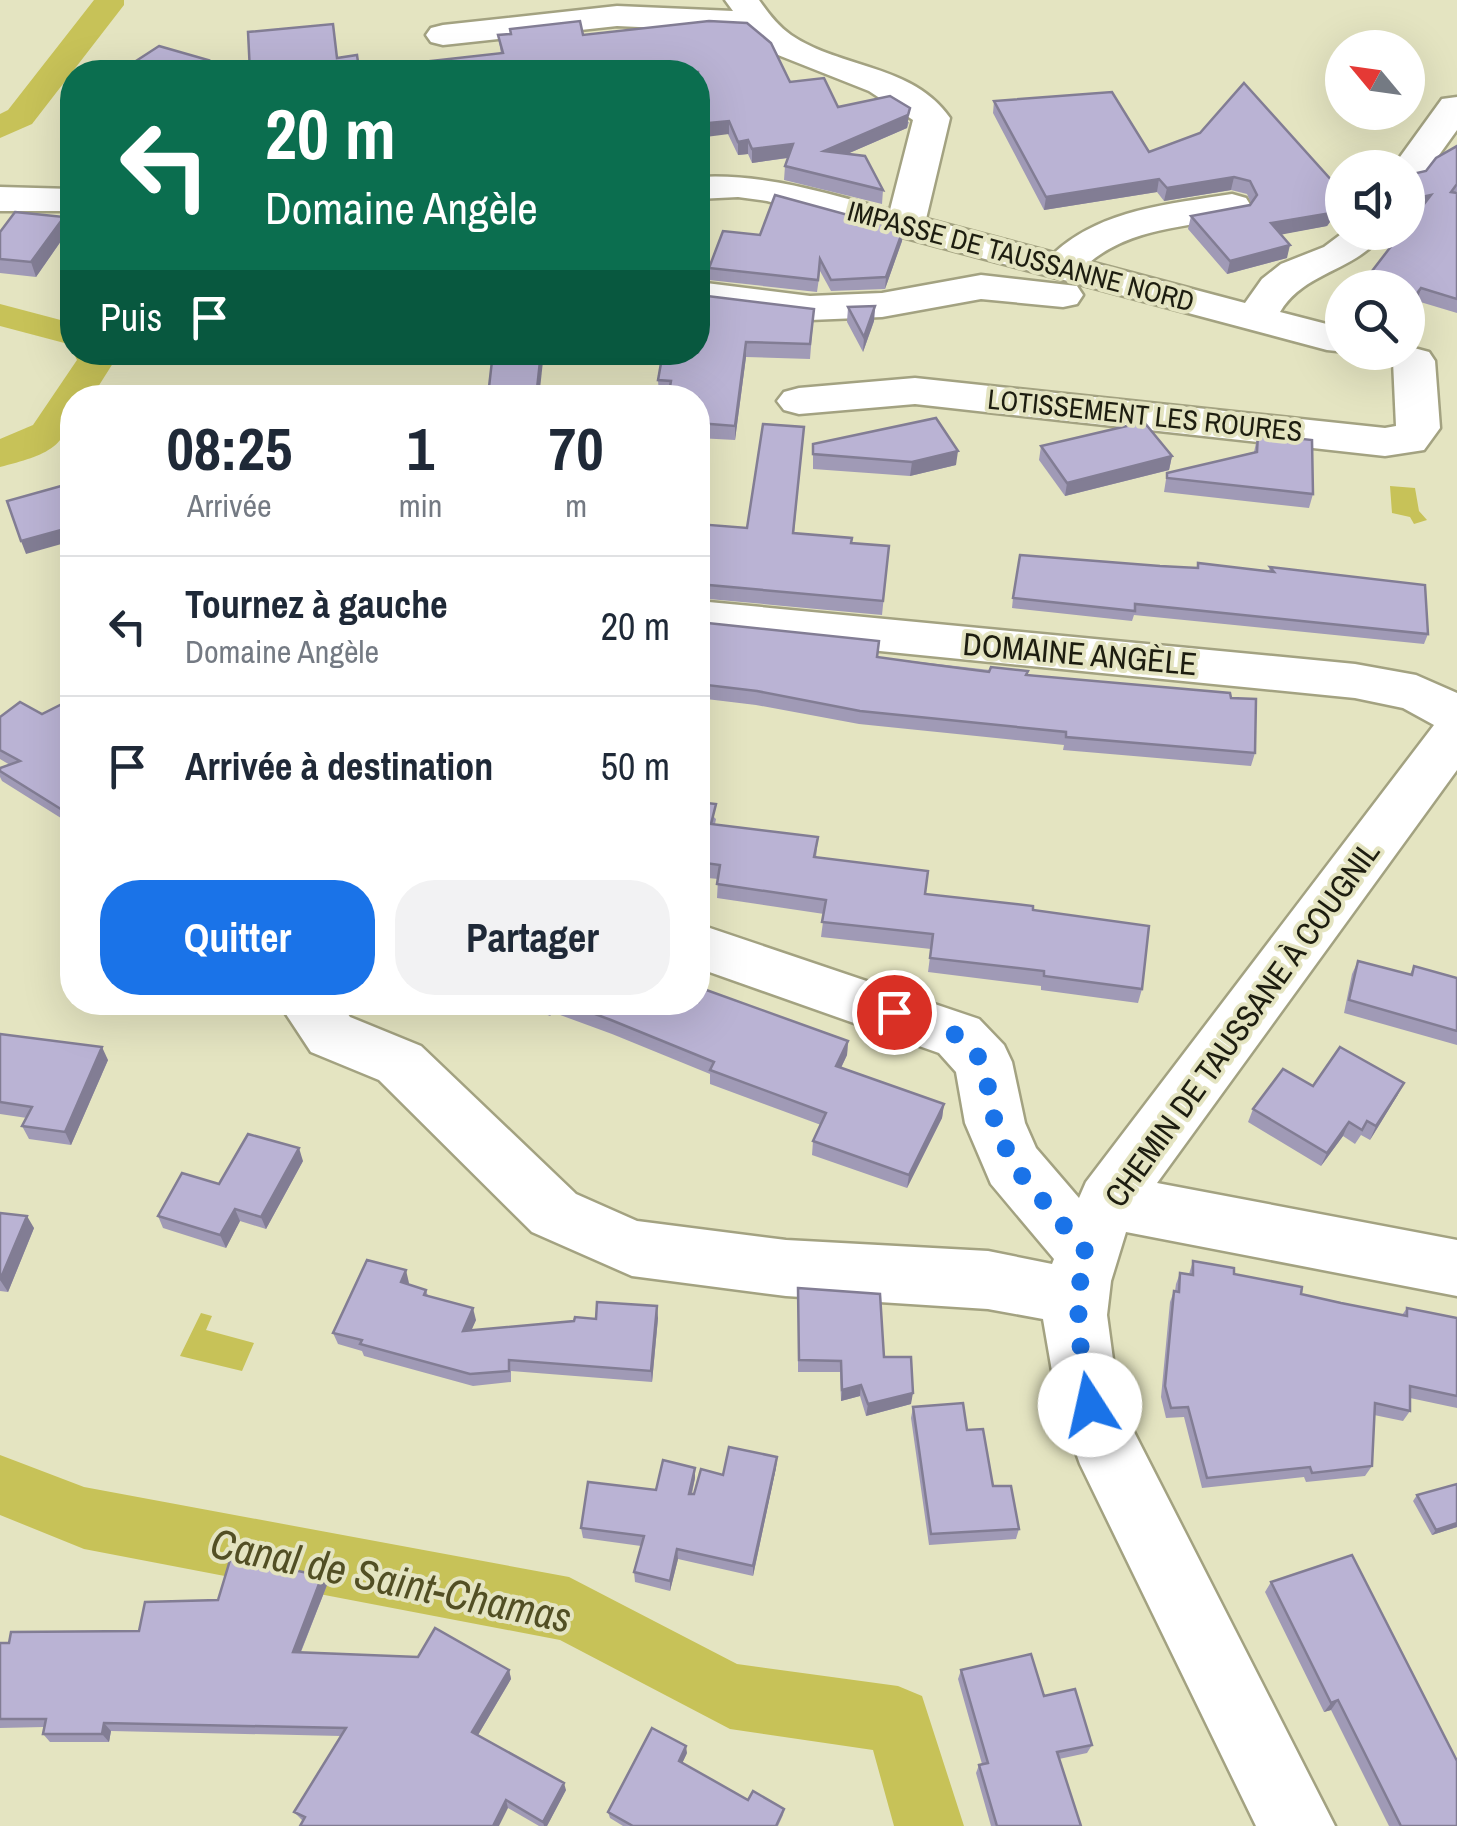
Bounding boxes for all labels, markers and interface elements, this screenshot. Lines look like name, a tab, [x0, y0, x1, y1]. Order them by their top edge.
north arrow	[1325, 30, 1425, 130]
map controls	[1325, 30, 1425, 370]
text: 20 m	[265, 87, 396, 181]
icon: left	[100, 100, 230, 230]
button: sound	[1325, 150, 1425, 250]
text: Domaine Angèle	[265, 177, 538, 238]
street label: IMPASSE DE TAUSSANNE NORD	[844, 191, 1198, 321]
button: search	[1325, 270, 1425, 370]
icon: arrive	[182, 290, 237, 345]
text: Puis	[100, 292, 162, 343]
street label: LOTISSEMENT LES ROURES	[986, 380, 1304, 450]
text: 08:25	[166, 408, 292, 489]
text: 1	[407, 408, 434, 489]
text: 70	[549, 408, 604, 489]
text: Arrivée	[187, 484, 272, 527]
text: min	[399, 484, 442, 527]
text: m	[565, 484, 587, 527]
text: Tournez à gauche	[185, 579, 448, 630]
icon: left	[100, 599, 155, 654]
text: 20 m	[601, 601, 670, 652]
street label: DOMAINE ANGÈLE	[961, 622, 1199, 685]
text: Domaine Angèle	[185, 630, 379, 673]
icon: arrive	[100, 739, 155, 794]
text: Arrivée à destination	[185, 741, 493, 792]
text: 50 m	[601, 741, 670, 792]
street label: CHEMIN DE TAUSSANE À COUGNIL	[1094, 832, 1389, 1215]
button: Quitter	[100, 880, 375, 995]
button: Partager	[395, 880, 670, 995]
pin	[852, 970, 937, 1055]
icon: arrive	[867, 985, 922, 1040]
position arrow	[1038, 1353, 1142, 1457]
water label: Canal de Saint-Chamas	[205, 1514, 577, 1646]

